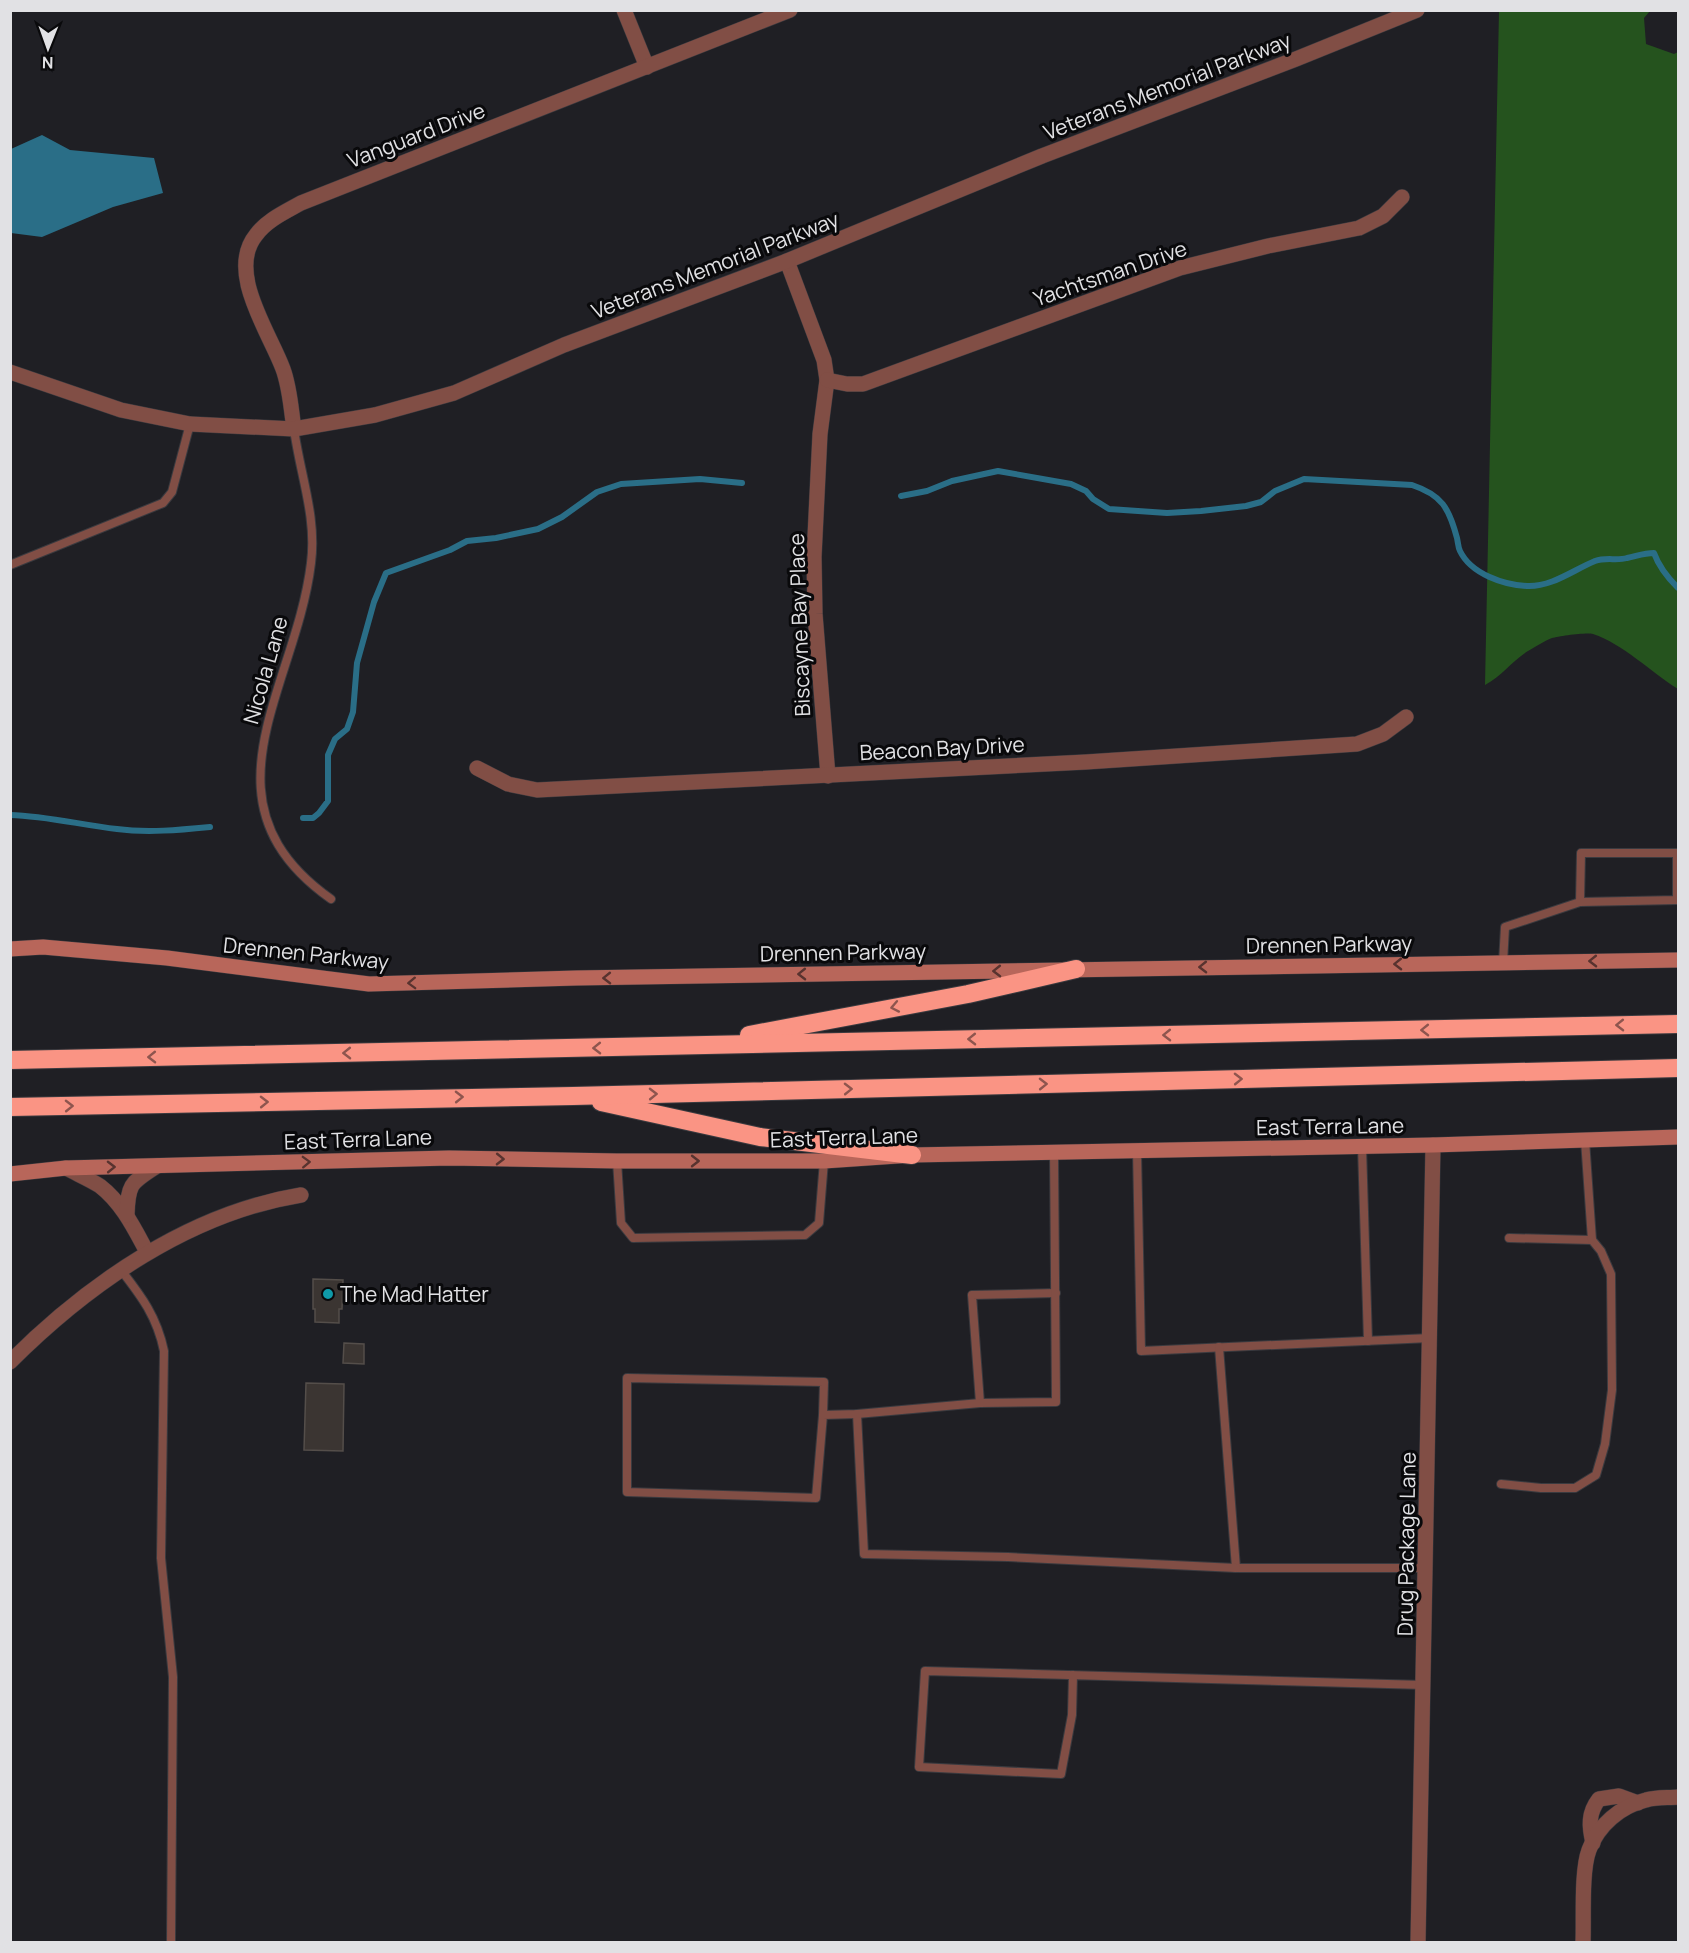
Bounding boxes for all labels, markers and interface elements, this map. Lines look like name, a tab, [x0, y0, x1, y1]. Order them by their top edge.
north arrow	[18, 18, 78, 78]
street label: Veterans Memorial Parkway	[1039, 26, 1295, 146]
text: N	[42, 52, 54, 74]
street label: Vanguard Drive	[343, 96, 489, 174]
street label: Veterans Memorial Parkway	[587, 205, 843, 325]
street label: Yachtsman Drive	[1030, 234, 1190, 312]
street label: Biscayne Bay Place	[782, 533, 816, 717]
street label: Nicola Lane	[236, 613, 294, 727]
street label: Beacon Bay Drive	[859, 730, 1025, 766]
street label: Drennen Parkway	[1246, 929, 1412, 959]
street label: Drennen Parkway	[222, 930, 390, 976]
street label: Drennen Parkway	[760, 937, 926, 967]
one-way arrow	[1589, 955, 1598, 967]
one-way arrow	[1394, 958, 1403, 971]
one-way arrow	[1199, 961, 1208, 974]
one-way arrow	[992, 965, 1001, 977]
one-way arrow	[797, 968, 806, 980]
one-way arrow	[602, 971, 611, 984]
one-way arrow	[407, 976, 416, 989]
one-way arrow	[891, 1000, 901, 1013]
one-way arrow	[1616, 1019, 1625, 1032]
one-way arrow	[1421, 1023, 1430, 1036]
one-way arrow	[1163, 1029, 1172, 1041]
one-way arrow	[968, 1033, 977, 1046]
one-way arrow	[593, 1041, 602, 1054]
one-way arrow	[342, 1047, 351, 1059]
one-way arrow	[147, 1051, 156, 1063]
one-way arrow	[1233, 1073, 1242, 1085]
one-way arrow	[1038, 1078, 1047, 1090]
one-way arrow	[843, 1083, 852, 1095]
one-way arrow	[648, 1088, 657, 1100]
one-way arrow	[454, 1091, 463, 1103]
one-way arrow	[259, 1095, 268, 1108]
one-way arrow	[64, 1100, 73, 1112]
street label: East Terra Lane	[1256, 1111, 1404, 1141]
street label: East Terra Lane	[770, 1120, 918, 1154]
street label: East Terra Lane	[284, 1122, 432, 1156]
one-way arrow	[496, 1153, 505, 1165]
one-way arrow	[301, 1155, 310, 1168]
one-way arrow	[691, 1155, 700, 1167]
one-way arrow	[106, 1161, 115, 1173]
place label: The Mad Hatter	[340, 1280, 489, 1308]
marker: The Mad Hatter	[321, 1287, 335, 1301]
street label: Drug Package Lane	[1390, 1452, 1422, 1636]

